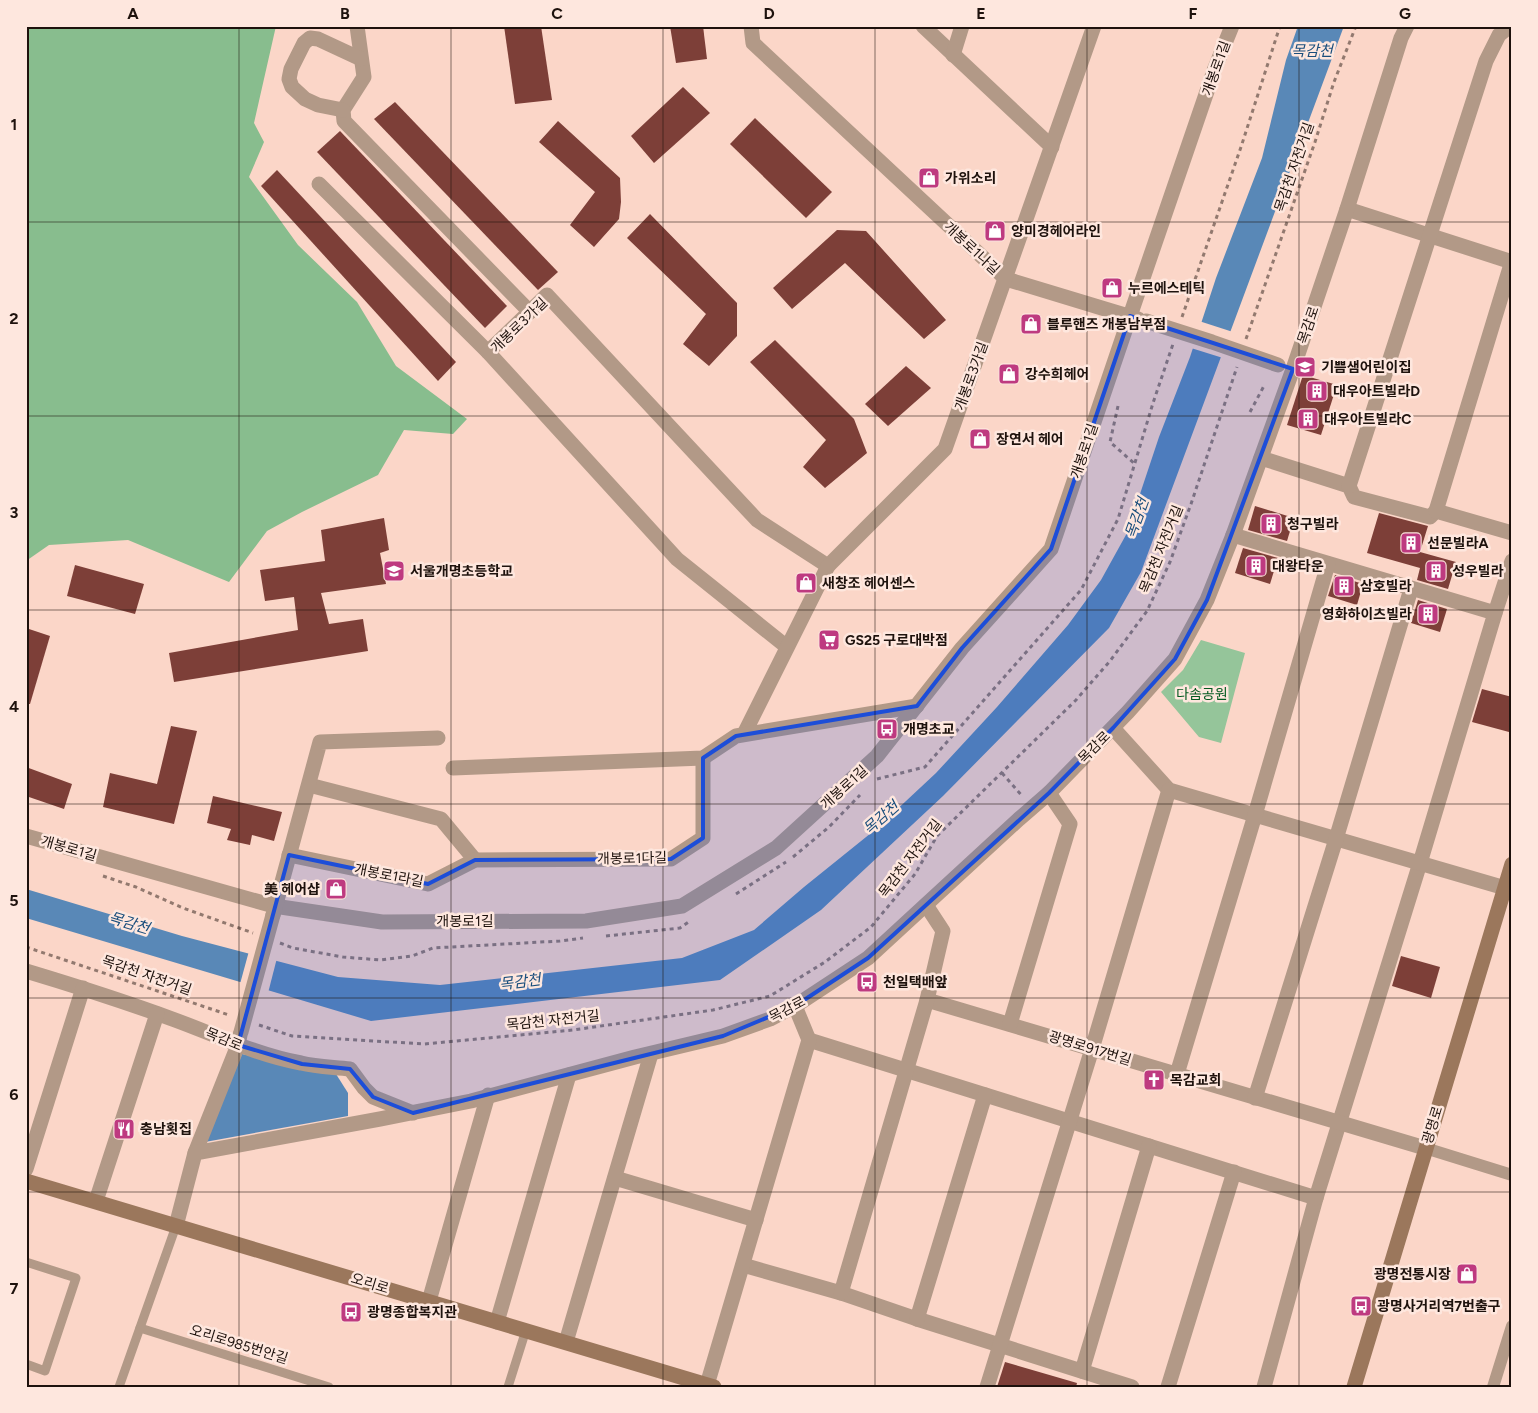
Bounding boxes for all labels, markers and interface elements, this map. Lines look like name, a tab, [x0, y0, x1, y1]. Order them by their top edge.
text: A	[127, 4, 139, 23]
text: B	[340, 4, 350, 23]
text: C	[551, 4, 563, 23]
text: D	[763, 4, 775, 23]
text: E	[976, 4, 986, 23]
text: F	[1189, 4, 1198, 23]
text: G	[1399, 4, 1411, 23]
street label: 개봉로1길	[1199, 38, 1234, 98]
water label: 목감천	[1291, 42, 1335, 60]
text: 1	[11, 115, 17, 134]
street label: 목감천 자전거길	[1271, 120, 1318, 214]
shop icon: 가위소리	[917, 166, 941, 190]
place label: 가위소리	[945, 170, 997, 187]
street label: 개봉로1나길	[940, 218, 1003, 279]
shop icon: 양미경헤어라인	[983, 219, 1007, 243]
place label: 양미경헤어라인	[1011, 223, 1101, 240]
shop icon: 누르에스테틱	[1100, 276, 1124, 300]
place label: 누르에스테틱	[1128, 280, 1205, 297]
street label: 개봉로3가길	[488, 294, 551, 356]
street label: 목감로	[1294, 304, 1323, 346]
text: 2	[9, 309, 19, 328]
shop icon: 블루핸즈 개봉남부점	[1019, 312, 1043, 336]
place label: 블루핸즈 개봉남부점	[1047, 316, 1166, 333]
street label: 개봉로3가길	[951, 339, 992, 413]
school or university icon: 기쁨샘어린이집	[1293, 355, 1317, 379]
place label: 기쁨샘어린이집	[1321, 359, 1411, 376]
shop icon: 강수희헤어	[997, 362, 1021, 386]
place label: 강수희헤어	[1025, 366, 1089, 383]
building icon: 대우아트빌라D	[1305, 379, 1329, 403]
place label: 대우아트빌라D	[1333, 383, 1420, 400]
building icon: 대우아트빌라C	[1296, 407, 1320, 431]
place label: 대우아트빌라C	[1324, 411, 1411, 428]
street label: 개봉로1길	[1067, 421, 1102, 481]
shop icon: 장연서 헤어	[968, 427, 992, 451]
place label: 장연서 헤어	[996, 431, 1064, 448]
water label: 목감천	[1121, 493, 1153, 541]
text: 3	[10, 503, 19, 522]
street label: 목감천 자전거길	[1136, 503, 1187, 596]
building icon: 청구빌라	[1259, 512, 1283, 536]
place label: 청구빌라	[1287, 516, 1339, 533]
building icon: 선문빌라A	[1399, 531, 1423, 555]
place label: 선문빌라A	[1427, 535, 1489, 552]
building icon: 대왕타운	[1244, 554, 1268, 578]
place label: 대왕타운	[1272, 558, 1324, 575]
school or university icon: 서울개명초등학교	[382, 559, 406, 583]
building icon: 성우빌라	[1424, 559, 1448, 583]
place label: 서울개명초등학교	[410, 563, 513, 580]
place label: 성우빌라	[1452, 563, 1504, 580]
shop icon: 새창조 헤어센스	[794, 571, 818, 595]
building icon: 삼호빌라	[1332, 574, 1356, 598]
place label: 새창조 헤어센스	[822, 575, 916, 592]
place label: 삼호빌라	[1360, 578, 1412, 595]
building icon: 영화하이츠빌라	[1416, 602, 1440, 626]
place label: 영화하이츠빌라	[1322, 606, 1412, 623]
supermarket icon: GS25 구로대박점	[817, 628, 841, 652]
place label: GS25 구로대박점	[845, 632, 948, 649]
park label: 다솜공원	[1176, 686, 1228, 703]
text: 4	[9, 697, 19, 716]
bus stop icon: 개명초교	[875, 717, 899, 741]
place label: 개명초교	[903, 721, 955, 738]
street label: 목감로	[1075, 728, 1114, 767]
street label: 개봉로1길	[817, 762, 871, 813]
water label: 목감천	[859, 796, 904, 838]
street label: 목감천 자전거길	[875, 816, 945, 901]
street label: 개봉로1길	[39, 832, 99, 865]
street label: 개봉로1다길	[597, 849, 667, 868]
street label: 개봉로1라길	[353, 860, 425, 891]
shop icon: 美 헤어샵	[324, 877, 348, 901]
place label: 美 헤어샵	[264, 881, 320, 898]
text: 5	[9, 891, 19, 910]
water label: 목감천	[107, 908, 154, 938]
street label: 개봉로1길	[436, 913, 494, 930]
street label: 목감천 자전거길	[100, 952, 194, 999]
water label: 목감천	[498, 970, 544, 993]
bus stop icon: 천일택배앞	[855, 970, 879, 994]
place label: 천일택배앞	[883, 974, 948, 991]
street label: 목감로	[766, 993, 808, 1026]
street label: 목감천 자전거길	[506, 1007, 600, 1034]
street label: 목감로	[203, 1024, 245, 1055]
street label: 광명로917번길	[1046, 1028, 1133, 1069]
church icon: 목감교회	[1142, 1068, 1166, 1092]
place label: 목감교회	[1170, 1072, 1222, 1089]
text: 6	[9, 1085, 19, 1104]
street label: 광명로	[1419, 1104, 1446, 1146]
restaurant icon: 충남횟집	[112, 1117, 136, 1141]
place label: 충남횟집	[140, 1121, 192, 1138]
shop icon: 광명전통시장	[1455, 1262, 1479, 1286]
place label: 광명전통시장	[1374, 1266, 1451, 1283]
street label: 오리로	[349, 1270, 391, 1297]
text: 7	[10, 1279, 19, 1298]
bus stop icon: 광명사거리역7번출구	[1349, 1294, 1373, 1318]
place label: 광명사거리역7번출구	[1377, 1298, 1501, 1315]
bus stop icon: 광명종합복지관	[339, 1300, 363, 1324]
place label: 광명종합복지관	[367, 1304, 457, 1321]
street label: 오리로985번안길	[188, 1321, 290, 1367]

